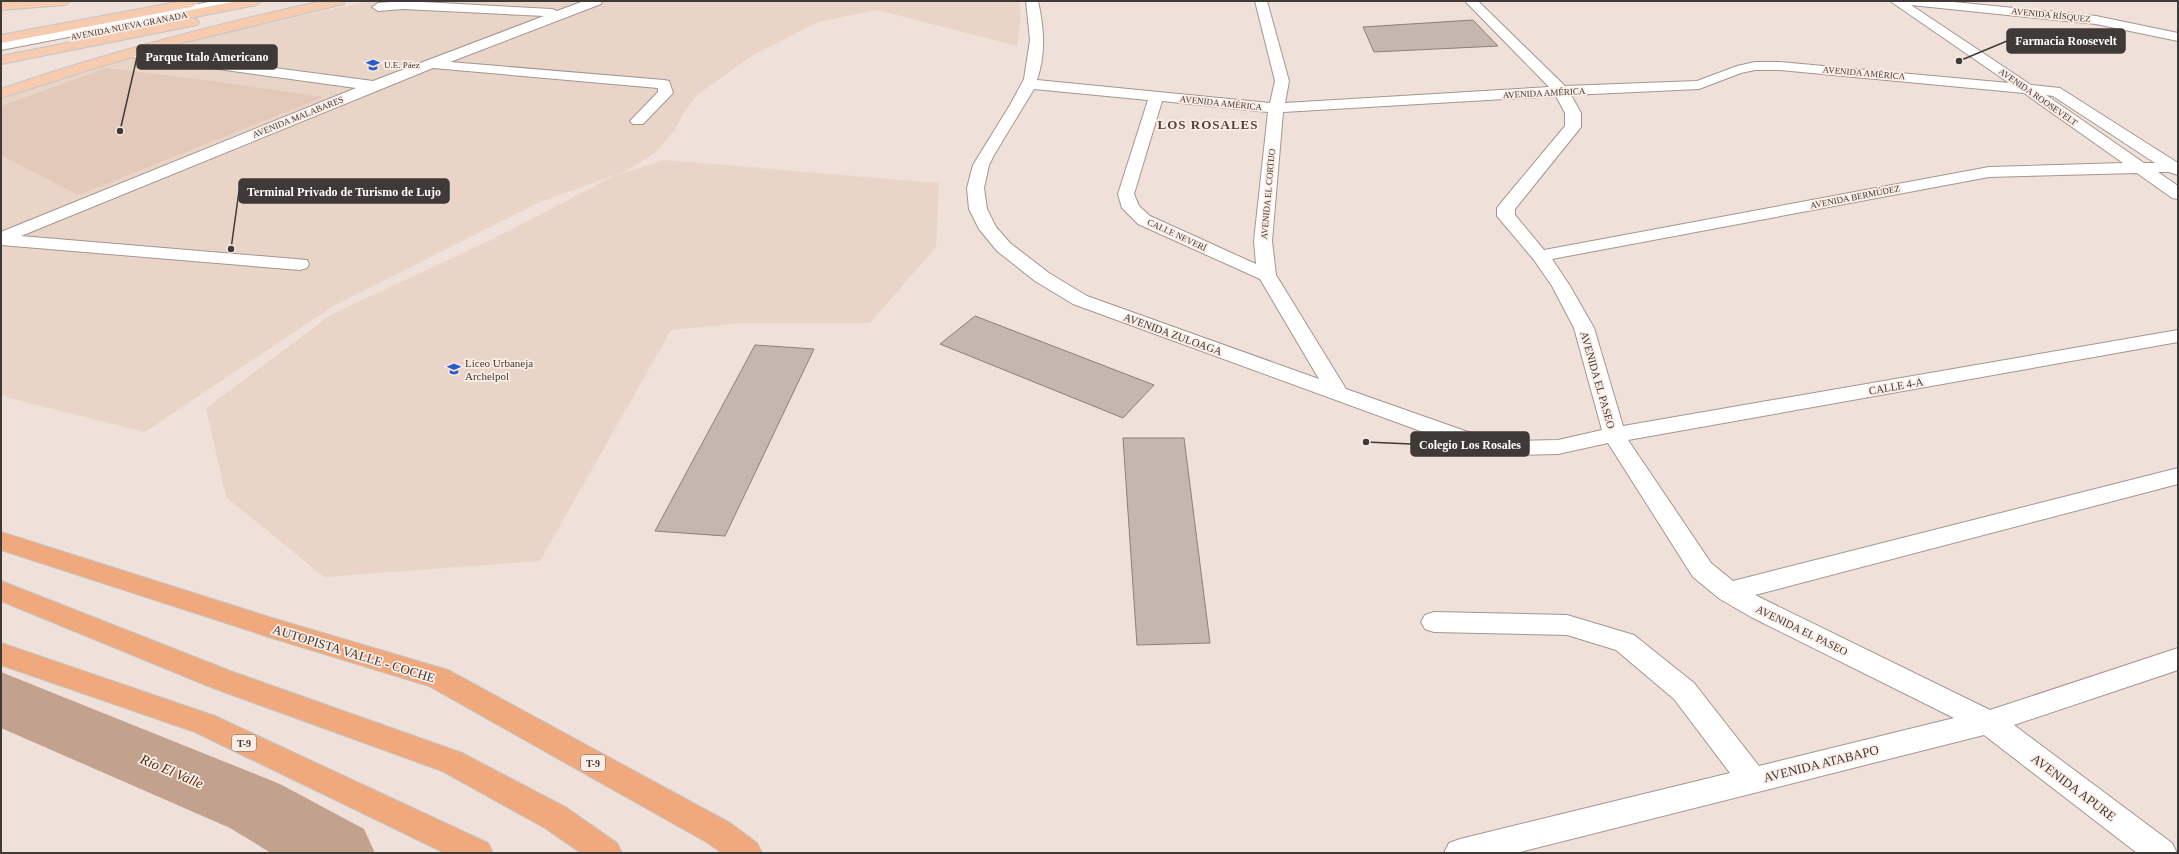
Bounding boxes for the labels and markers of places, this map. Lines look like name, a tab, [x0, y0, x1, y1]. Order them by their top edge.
callout: Farmacia Roosevelt	[2007, 29, 2125, 53]
callout: Parque Italo Americano	[137, 45, 277, 69]
school or university icon: U.E. Páez	[365, 57, 381, 73]
place label: U.E. Páez	[384, 60, 420, 70]
callout: Terminal Privado de Turismo de Lujo	[239, 179, 449, 203]
place label: Liceo Urbaneja Archelpol	[465, 357, 533, 382]
school or university icon: Liceo Urbaneja Archelpol	[446, 361, 462, 377]
callout: Colegio Los Rosales	[1411, 432, 1529, 456]

